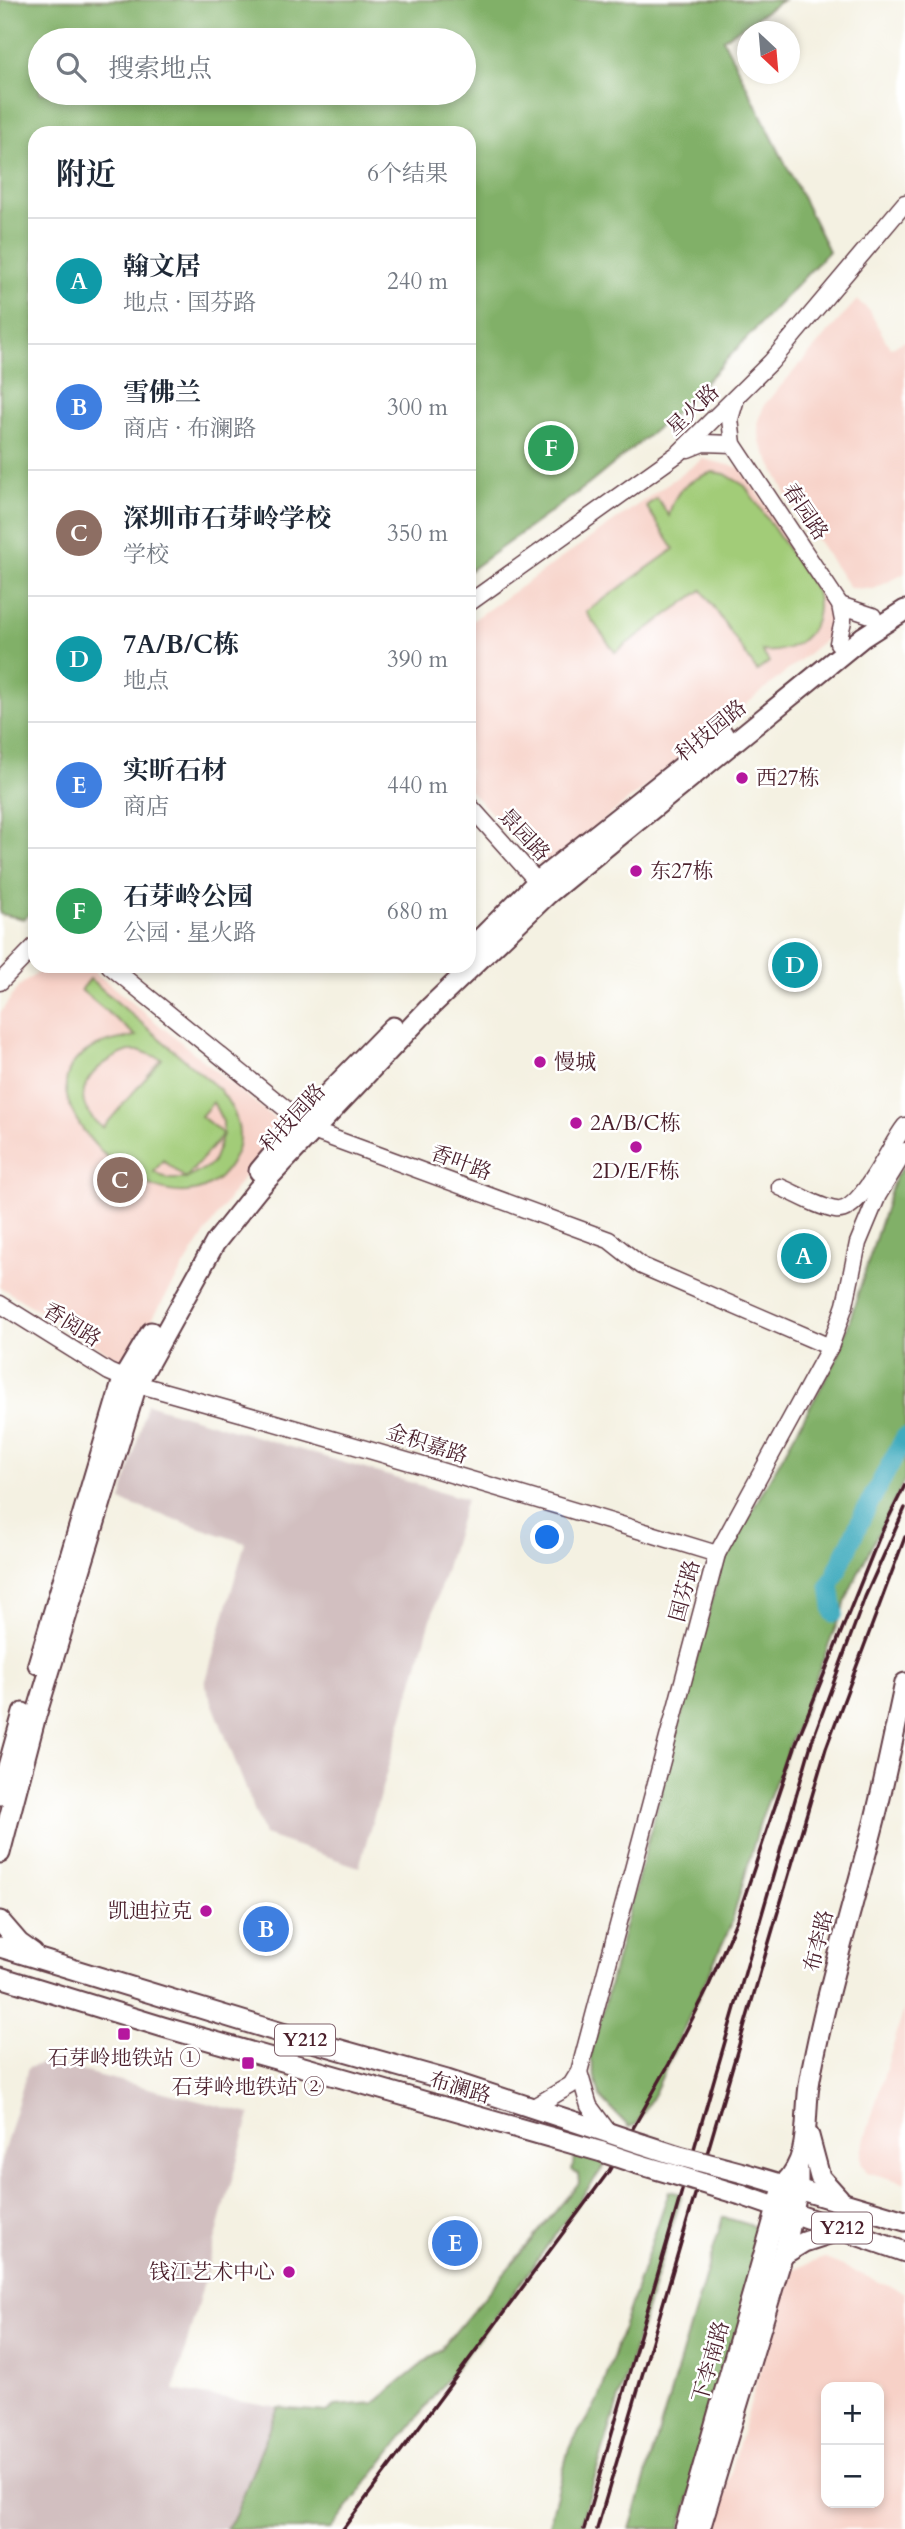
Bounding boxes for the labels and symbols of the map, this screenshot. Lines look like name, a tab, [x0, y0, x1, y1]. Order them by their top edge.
north arrow	[737, 21, 800, 84]
street label: 星火路	[660, 378, 726, 442]
pin: F	[528, 422, 574, 474]
street label: 春园路	[775, 478, 835, 546]
street label: 科技园路	[669, 693, 753, 769]
place label: 西27栋	[756, 764, 820, 793]
marker: 西27栋	[734, 770, 750, 786]
street label: 景园路	[492, 802, 556, 868]
place label: 东27栋	[650, 857, 714, 886]
marker: 东27栋	[628, 863, 644, 879]
pin: D	[772, 939, 818, 991]
place label: 慢城	[554, 1048, 596, 1077]
marker: 慢城	[532, 1054, 548, 1070]
street label: 科技园路	[254, 1077, 332, 1159]
place label: 2A/B/C栋	[590, 1109, 681, 1138]
marker: 2A/B/C栋	[568, 1115, 584, 1131]
street label: 香叶路	[426, 1139, 496, 1187]
marker: 2D/E/F栋	[628, 1139, 644, 1155]
pin: C	[97, 1154, 143, 1206]
place label: 2D/E/F栋	[592, 1157, 680, 1186]
pin: A	[781, 1230, 827, 1282]
street label: 香阅路	[38, 1296, 106, 1354]
street label: 金积嘉路	[383, 1417, 471, 1471]
your location	[530, 1520, 564, 1554]
street label: 国芬路	[663, 1557, 707, 1625]
place label: 凯迪拉克	[108, 1897, 192, 1926]
marker: 凯迪拉克	[198, 1903, 214, 1919]
pin: B	[243, 1903, 289, 1955]
street label: 布李路	[797, 1907, 841, 1975]
road number: Y212	[275, 2024, 335, 2056]
marker: 石芽岭地铁站 ①	[116, 2026, 132, 2042]
place label: 石芽岭地铁站 ①	[48, 2044, 200, 2073]
marker: 石芽岭地铁站 ②	[240, 2055, 256, 2071]
street label: 布澜路	[426, 2065, 494, 2111]
place label: 石芽岭地铁站 ②	[172, 2073, 324, 2102]
road number: Y212	[812, 2212, 872, 2244]
pin: E	[432, 2217, 478, 2269]
place label: 钱江艺术中心	[149, 2258, 275, 2287]
marker: 钱江艺术中心	[281, 2264, 297, 2280]
street label: 下李南路	[685, 2318, 737, 2406]

